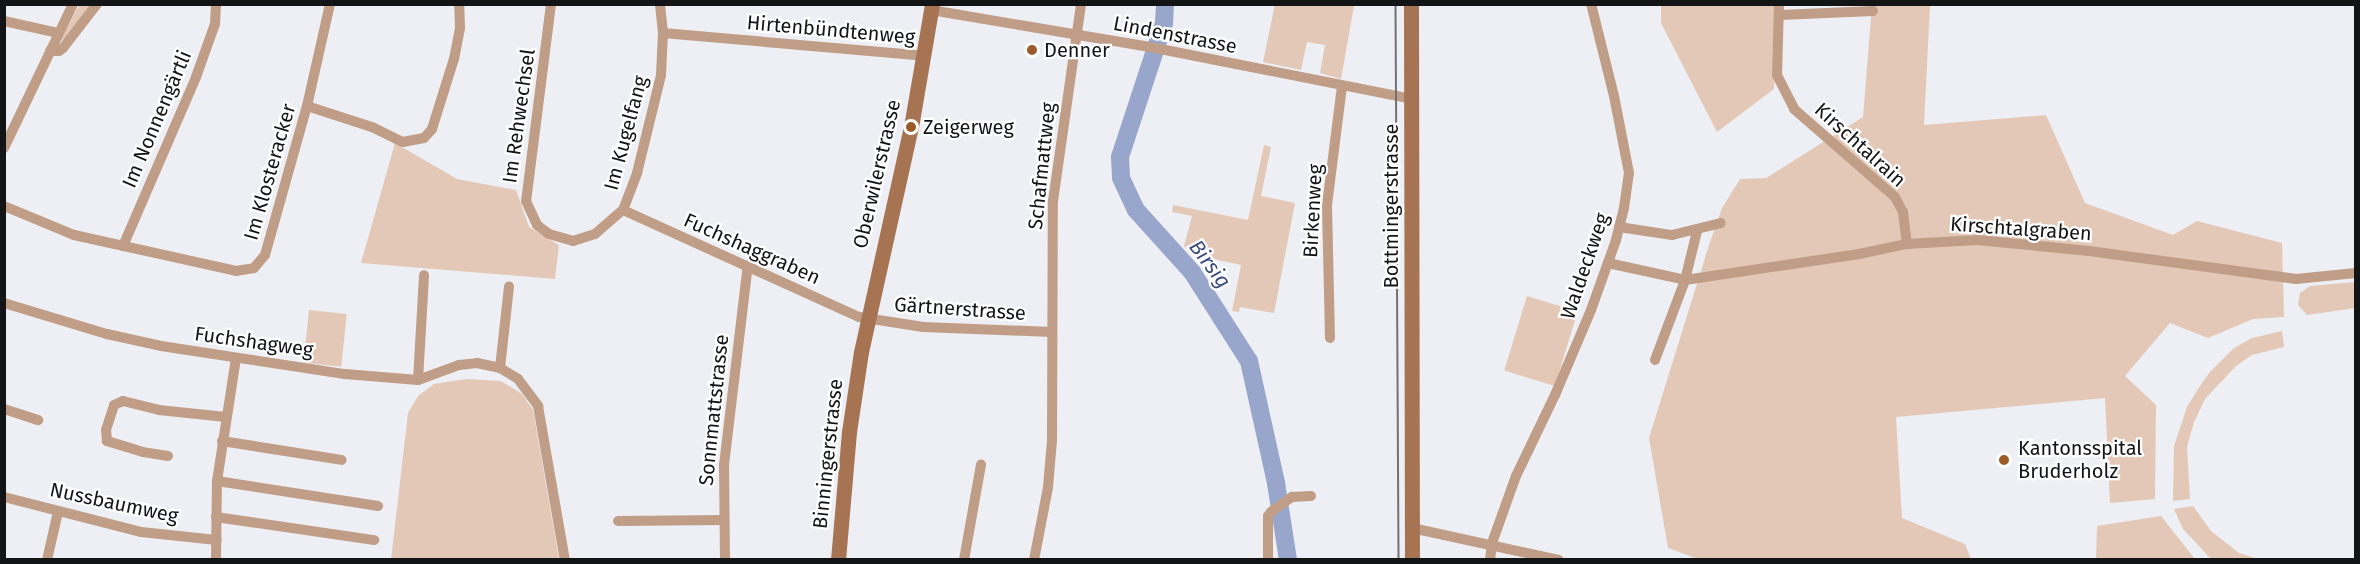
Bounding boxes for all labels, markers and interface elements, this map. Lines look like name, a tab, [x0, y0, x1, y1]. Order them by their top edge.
street label: Hirtenbündtenweg	[746, 11, 916, 49]
street label: Lindenstrasse	[1111, 11, 1239, 59]
place label: Denner	[1044, 38, 1110, 62]
marker: Denner	[1025, 43, 1039, 57]
street label: Im Nonnengärtli	[117, 47, 197, 191]
street label: Im Rehwechsel	[498, 47, 540, 185]
street label: Im Kugelfang	[599, 73, 653, 193]
street label: Oberwilerstrasse	[848, 97, 906, 251]
street label: Kirschtalrain	[1809, 98, 1911, 192]
street label: Im Klosteracker	[239, 101, 301, 243]
street label: Schafmattweg	[1023, 101, 1061, 231]
place label: Zeigerweg	[923, 115, 1014, 139]
marker: Zeigerweg	[904, 120, 918, 134]
street label: Bottmingerstrasse	[1379, 124, 1403, 288]
street label: Birkenweg	[1299, 164, 1327, 258]
street label: Fuchshaggraben	[680, 208, 824, 290]
street label: Waldeckweg	[1556, 210, 1614, 322]
street label: Kirschtalgraben	[1949, 212, 2093, 246]
water label: Birsig	[1184, 235, 1236, 293]
street label: Gärtnerstrasse	[893, 292, 1027, 326]
street label: Fuchshagweg	[193, 322, 315, 362]
street label: Sonnmattstrasse	[694, 333, 734, 487]
street label: Binningerstrasse	[808, 378, 848, 530]
place label: Kantonsspital Bruderholz	[2018, 436, 2142, 483]
marker: Kantonsspital Bruderholz	[1995, 451, 2013, 469]
street label: Nussbaumweg	[48, 478, 180, 528]

